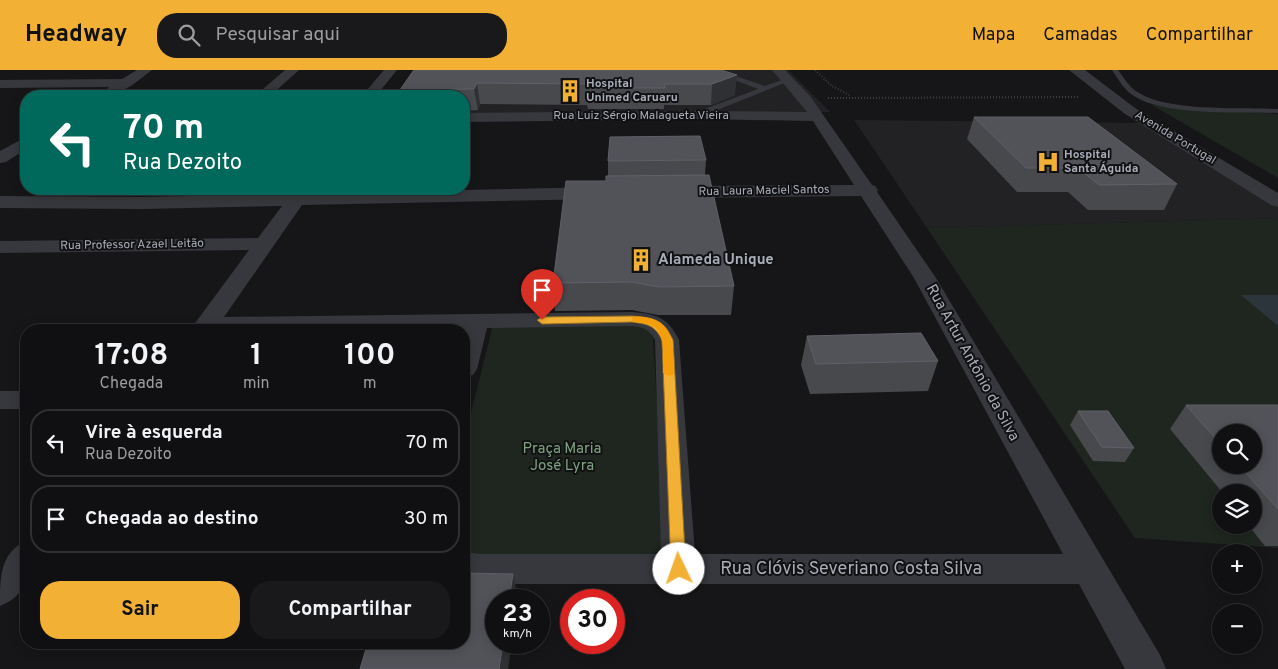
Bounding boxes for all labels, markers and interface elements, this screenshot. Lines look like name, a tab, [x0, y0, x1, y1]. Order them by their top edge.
search box	[157, 13, 507, 58]
text: Headway	[25, 20, 127, 50]
icon: search	[175, 21, 203, 49]
text: Pesquisar aqui	[215, 23, 340, 47]
text: Mapa	[972, 24, 1015, 47]
text: Camadas	[1043, 24, 1118, 47]
text: Compartilhar	[1146, 24, 1253, 47]
place label: Hospital Unimed Caruaru	[586, 76, 678, 106]
building icon: Hospital Unimed Caruaru	[557, 78, 583, 104]
text: 70 m	[123, 107, 204, 151]
street label: Avenida Portugal	[1131, 107, 1219, 169]
street label: Rua Luiz Sérgio Malagueta Vieira	[553, 108, 729, 124]
icon: left	[40, 110, 105, 175]
place label: Hospital Santa Águida	[1064, 147, 1138, 177]
hospital icon: Hospital Santa Águida	[1035, 149, 1061, 175]
text: Rua Dezoito	[123, 150, 242, 177]
street label: Rua Laura Maciel Santos	[698, 182, 830, 200]
street label: Rua Professor Azael Leitão	[60, 236, 204, 254]
building icon: Alameda Unique	[628, 247, 654, 273]
place label: Alameda Unique	[658, 251, 774, 270]
pin	[521, 269, 563, 320]
icon: arrive	[528, 276, 556, 304]
street label: Rua Artur Antônio da Silva	[921, 281, 1023, 445]
text: 17:08	[94, 338, 168, 375]
text: 1	[250, 338, 262, 375]
text: 100	[344, 338, 396, 375]
text: Chegada	[100, 374, 163, 394]
text: min	[243, 374, 270, 394]
text: m	[363, 374, 377, 394]
text: Vire à esquerda	[85, 421, 223, 445]
map controls	[1212, 424, 1262, 654]
button: search	[1212, 424, 1262, 474]
icon: left	[42, 429, 70, 457]
text: 70 m	[406, 431, 448, 455]
park label: Praça Maria José Lyra	[522, 440, 602, 476]
text: Rua Dezoito	[85, 445, 172, 465]
button: layers	[1212, 484, 1262, 534]
icon: arrive	[42, 505, 70, 533]
text: Chegada ao destino	[85, 507, 259, 531]
text: 30 m	[404, 507, 448, 531]
position arrow	[652, 542, 704, 594]
button: +	[1212, 544, 1262, 594]
street label: Rua Clóvis Severiano Costa Silva	[720, 558, 982, 581]
button: Sair	[40, 581, 240, 639]
button: Compartilhar	[250, 581, 450, 639]
speed limit sign: 30	[560, 589, 625, 654]
text: 23	[502, 599, 533, 631]
button: −	[1212, 604, 1262, 654]
text: km/h	[503, 626, 532, 642]

